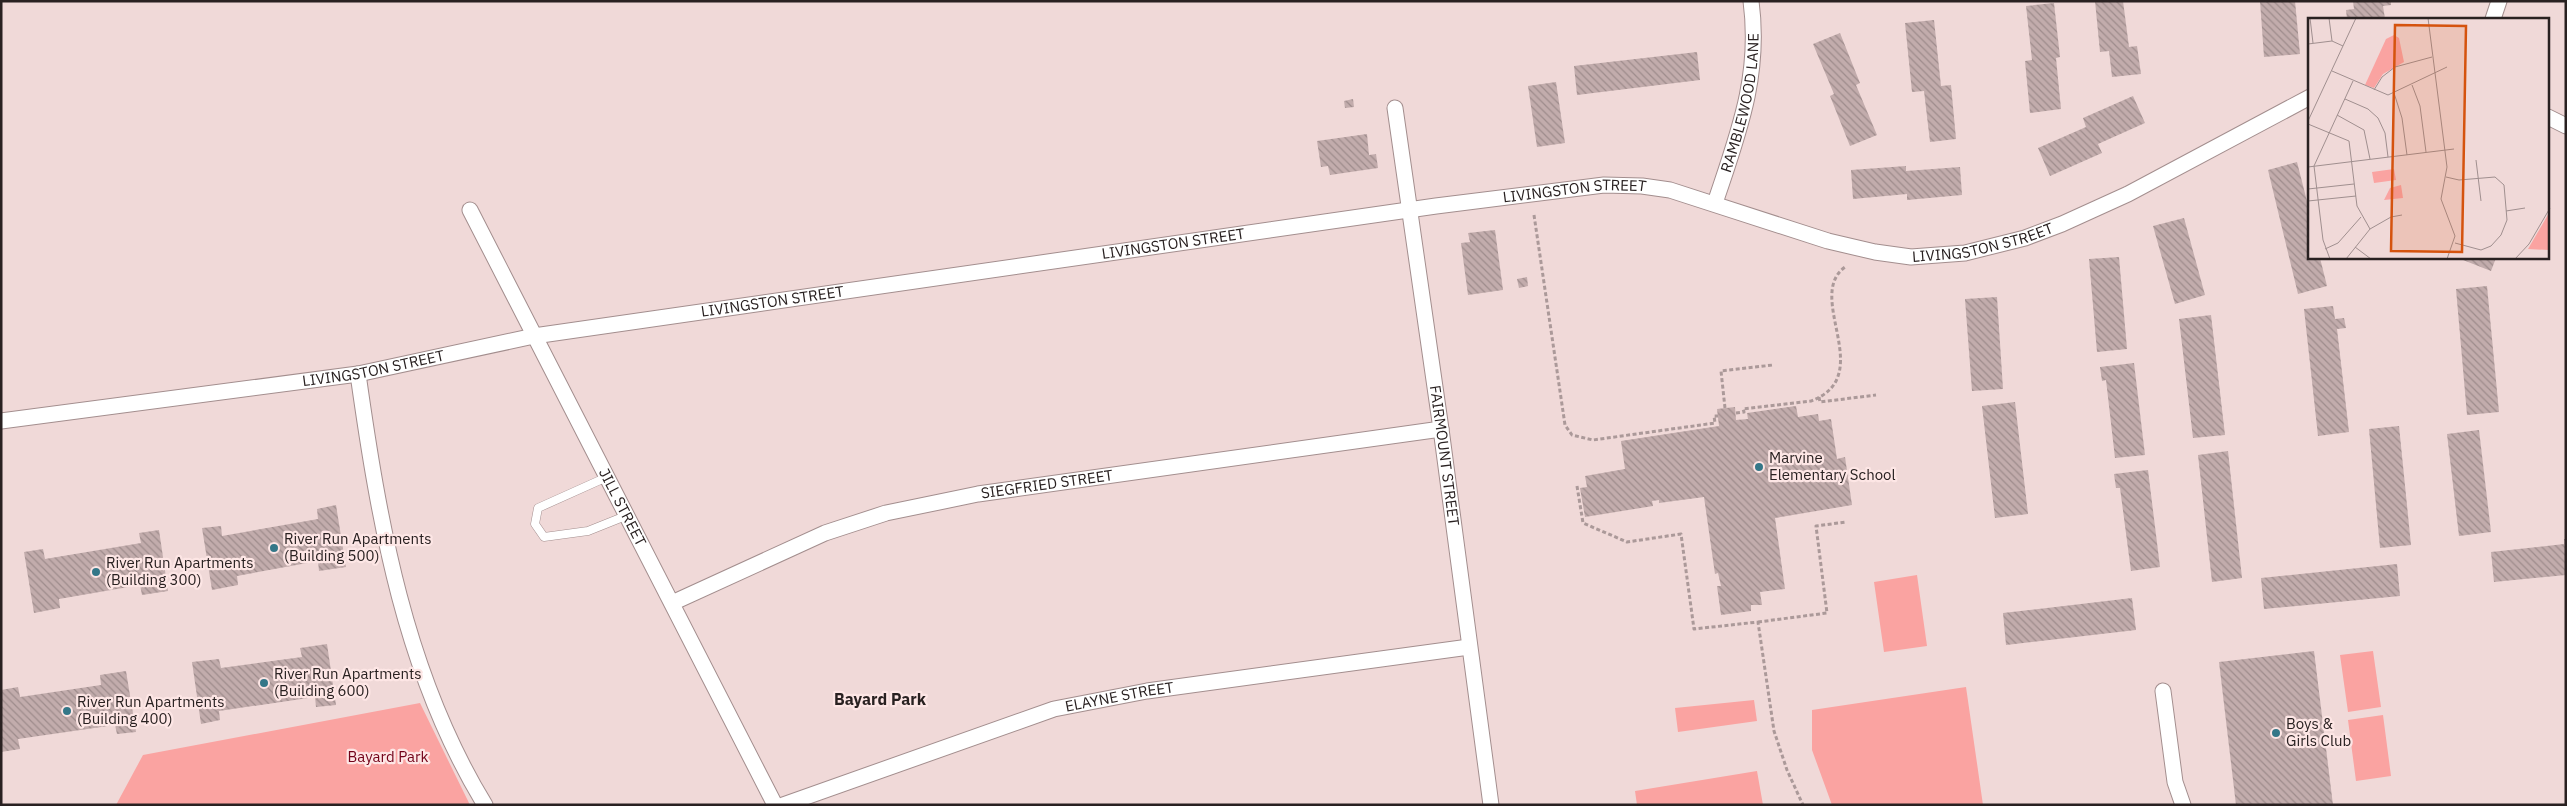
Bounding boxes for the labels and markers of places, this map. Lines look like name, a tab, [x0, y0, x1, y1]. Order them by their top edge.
place label: Marvine Elementary School	[1769, 448, 1896, 484]
marker: Marvine Elementary School	[1753, 461, 1765, 473]
place label: River Run Apartments (Building 500)	[284, 529, 432, 565]
marker: River Run Apartments (Building 500)	[268, 542, 280, 554]
place label: River Run Apartments (Building 300)	[106, 553, 254, 589]
marker: River Run Apartments (Building 300)	[90, 566, 102, 578]
place label: River Run Apartments (Building 600)	[274, 664, 422, 700]
marker: River Run Apartments (Building 600)	[258, 677, 270, 689]
place label: River Run Apartments (Building 400)	[77, 692, 225, 728]
marker: River Run Apartments (Building 400)	[61, 705, 73, 717]
place label: Boys & Girls Club	[2286, 714, 2351, 750]
marker: Boys & Girls Club	[2270, 727, 2282, 739]

